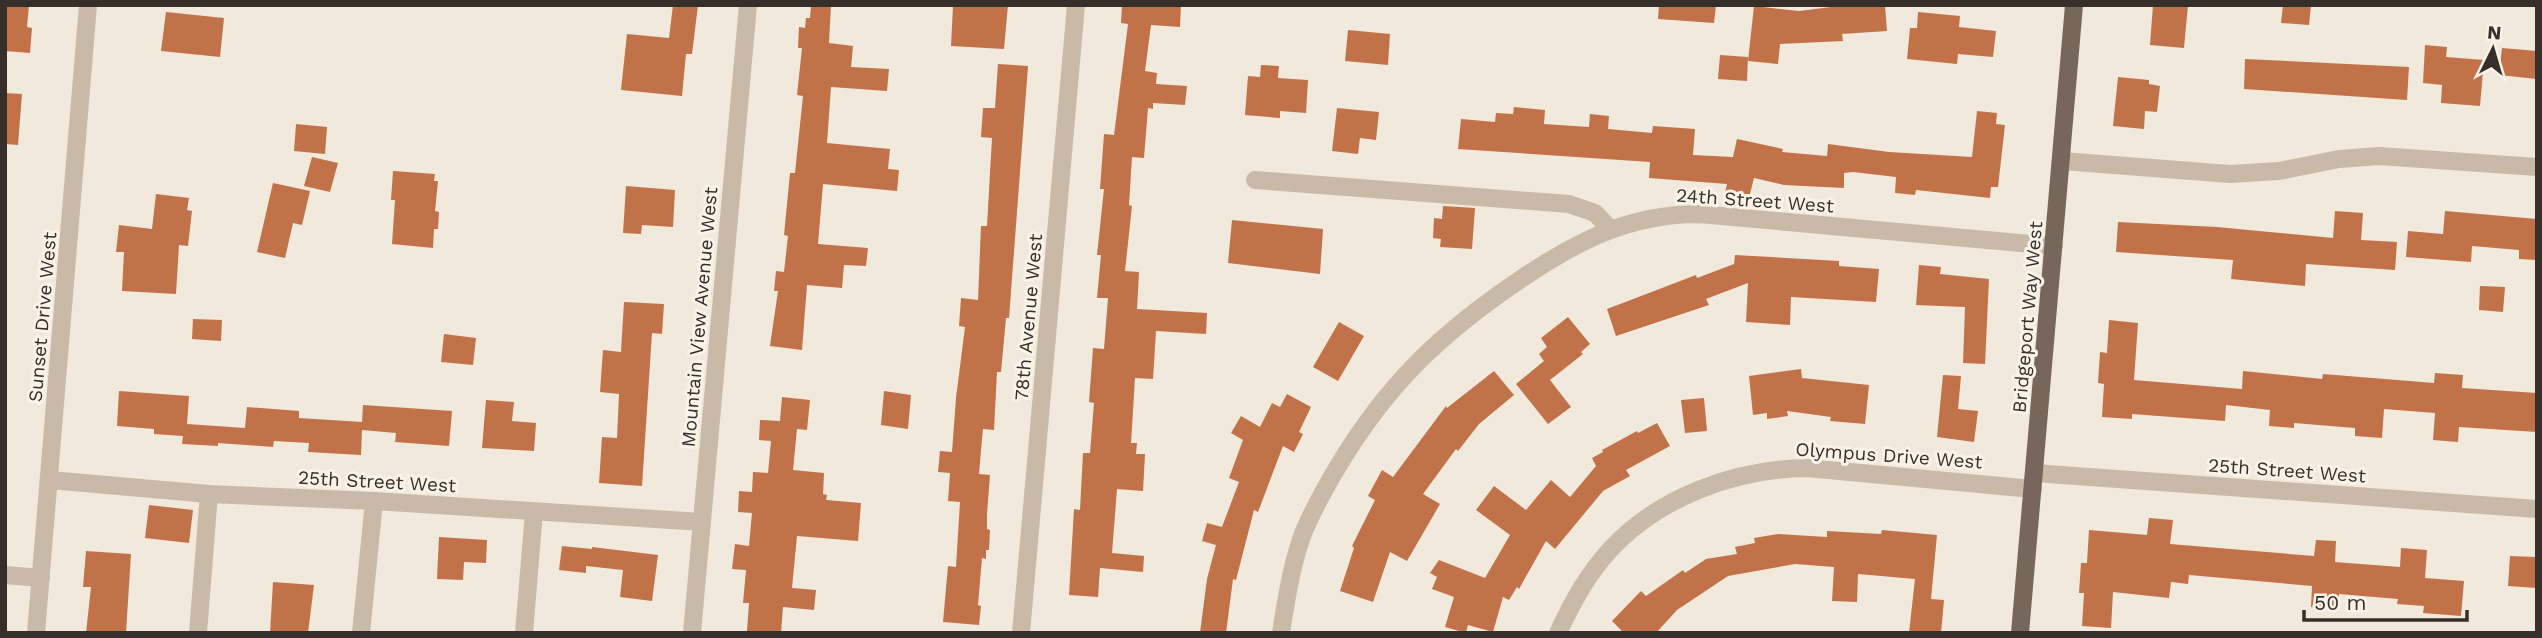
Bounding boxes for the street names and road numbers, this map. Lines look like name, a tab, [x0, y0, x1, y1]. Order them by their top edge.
street label: 24th Street West	[1675, 184, 1835, 217]
street label: Mountain View Avenue West	[677, 186, 722, 448]
street label: Bridgeport Way West	[2008, 220, 2047, 414]
street label: Sunset Drive West	[24, 231, 61, 403]
street label: 78th Avenue West	[1010, 233, 1047, 401]
street label: Olympus Drive West	[1795, 437, 1983, 474]
street label: 25th Street West	[2207, 454, 2367, 487]
street label: 25th Street West	[297, 466, 457, 497]

